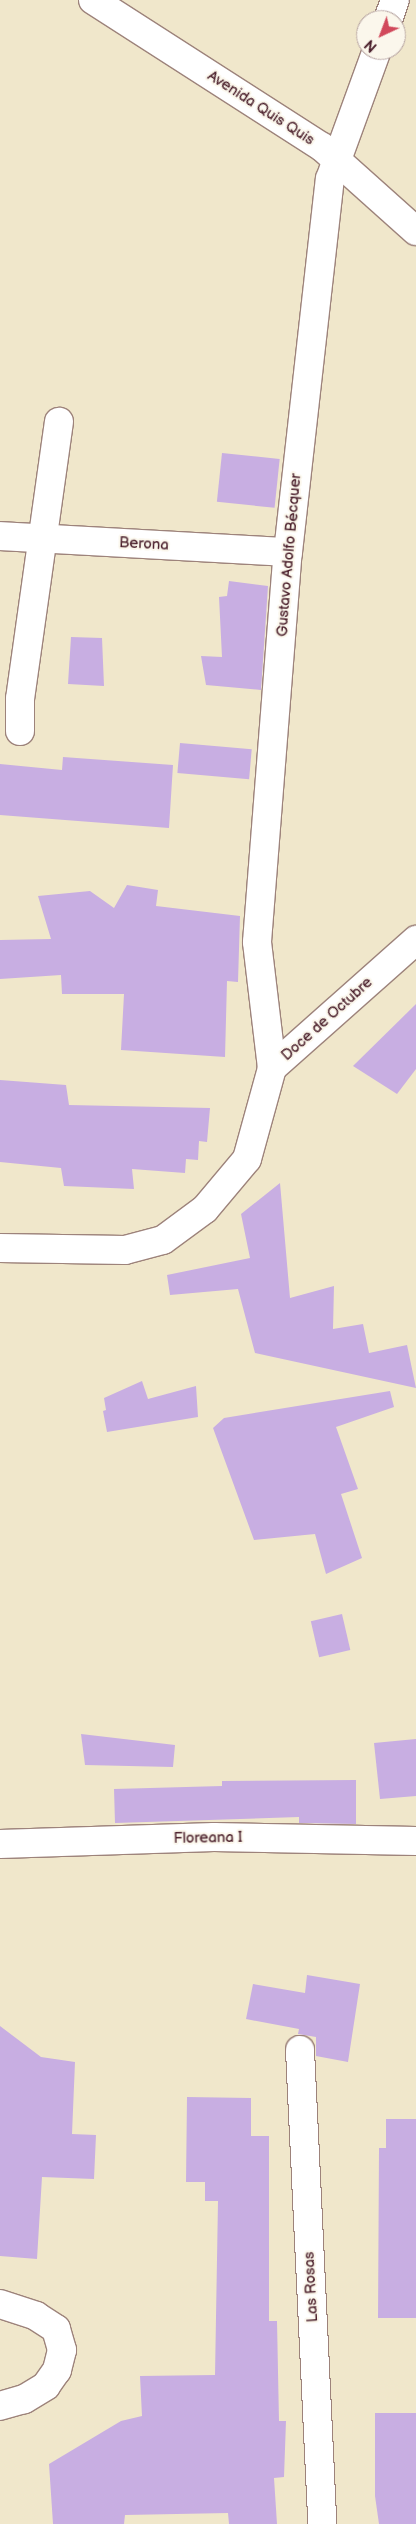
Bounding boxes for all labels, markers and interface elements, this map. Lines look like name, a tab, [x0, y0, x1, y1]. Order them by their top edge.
north arrow	[356, 10, 406, 60]
text: N	[361, 36, 381, 55]
street label: Avenida Quis Quis	[204, 67, 318, 149]
street label: Gustavo Adolfo Bécquer	[273, 473, 305, 637]
street label: Berona	[119, 534, 169, 554]
street label: Doce de Octubre	[278, 973, 376, 1065]
street label: Floreana I	[173, 1828, 243, 1848]
street label: Las Rosas	[300, 2251, 322, 2323]

